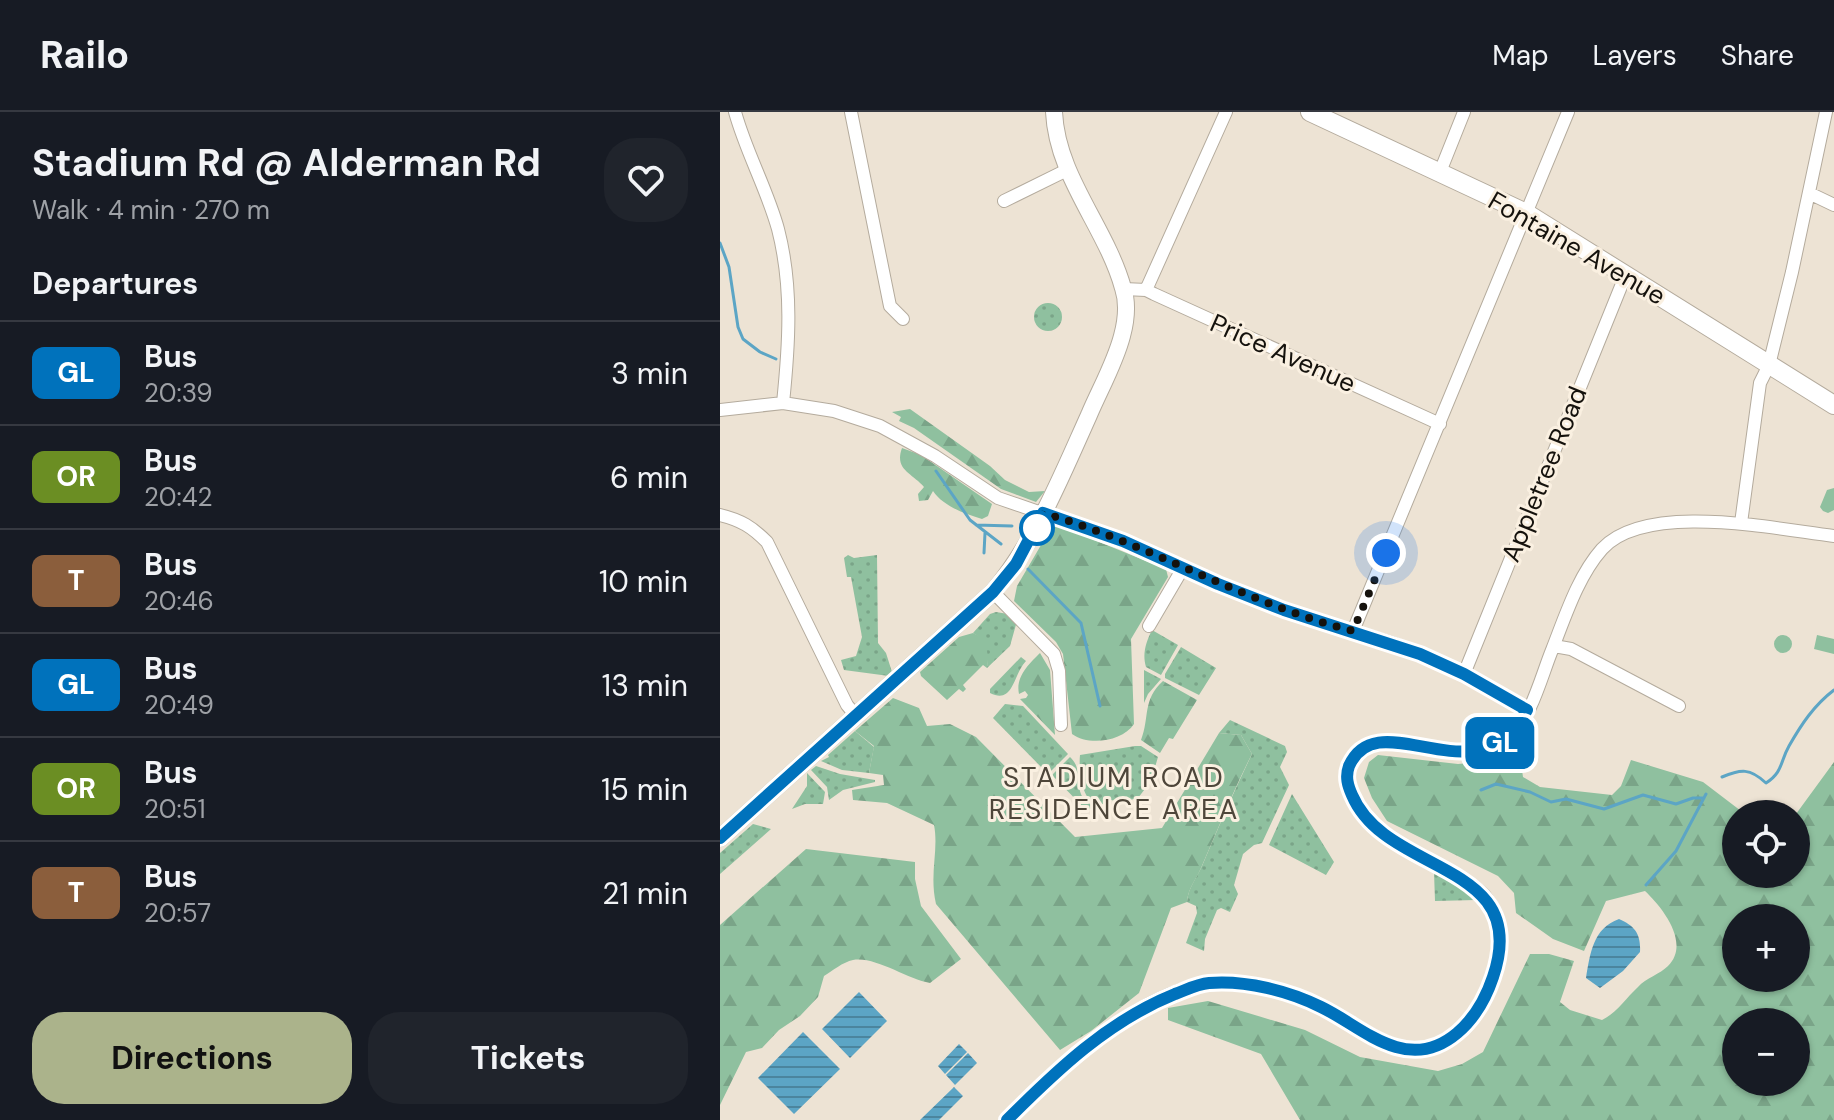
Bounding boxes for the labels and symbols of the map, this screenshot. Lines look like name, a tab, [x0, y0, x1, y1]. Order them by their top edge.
street label: Fontaine Avenue	[1482, 183, 1672, 313]
street label: Price Avenue	[1205, 306, 1361, 400]
street label: Appletree Road	[1493, 381, 1595, 567]
unlabelled marker	[1020, 511, 1054, 545]
your location	[1366, 533, 1406, 573]
line badge: GL	[1464, 717, 1536, 769]
district label: STADIUM ROAD RESIDENCE AREA	[989, 759, 1239, 828]

